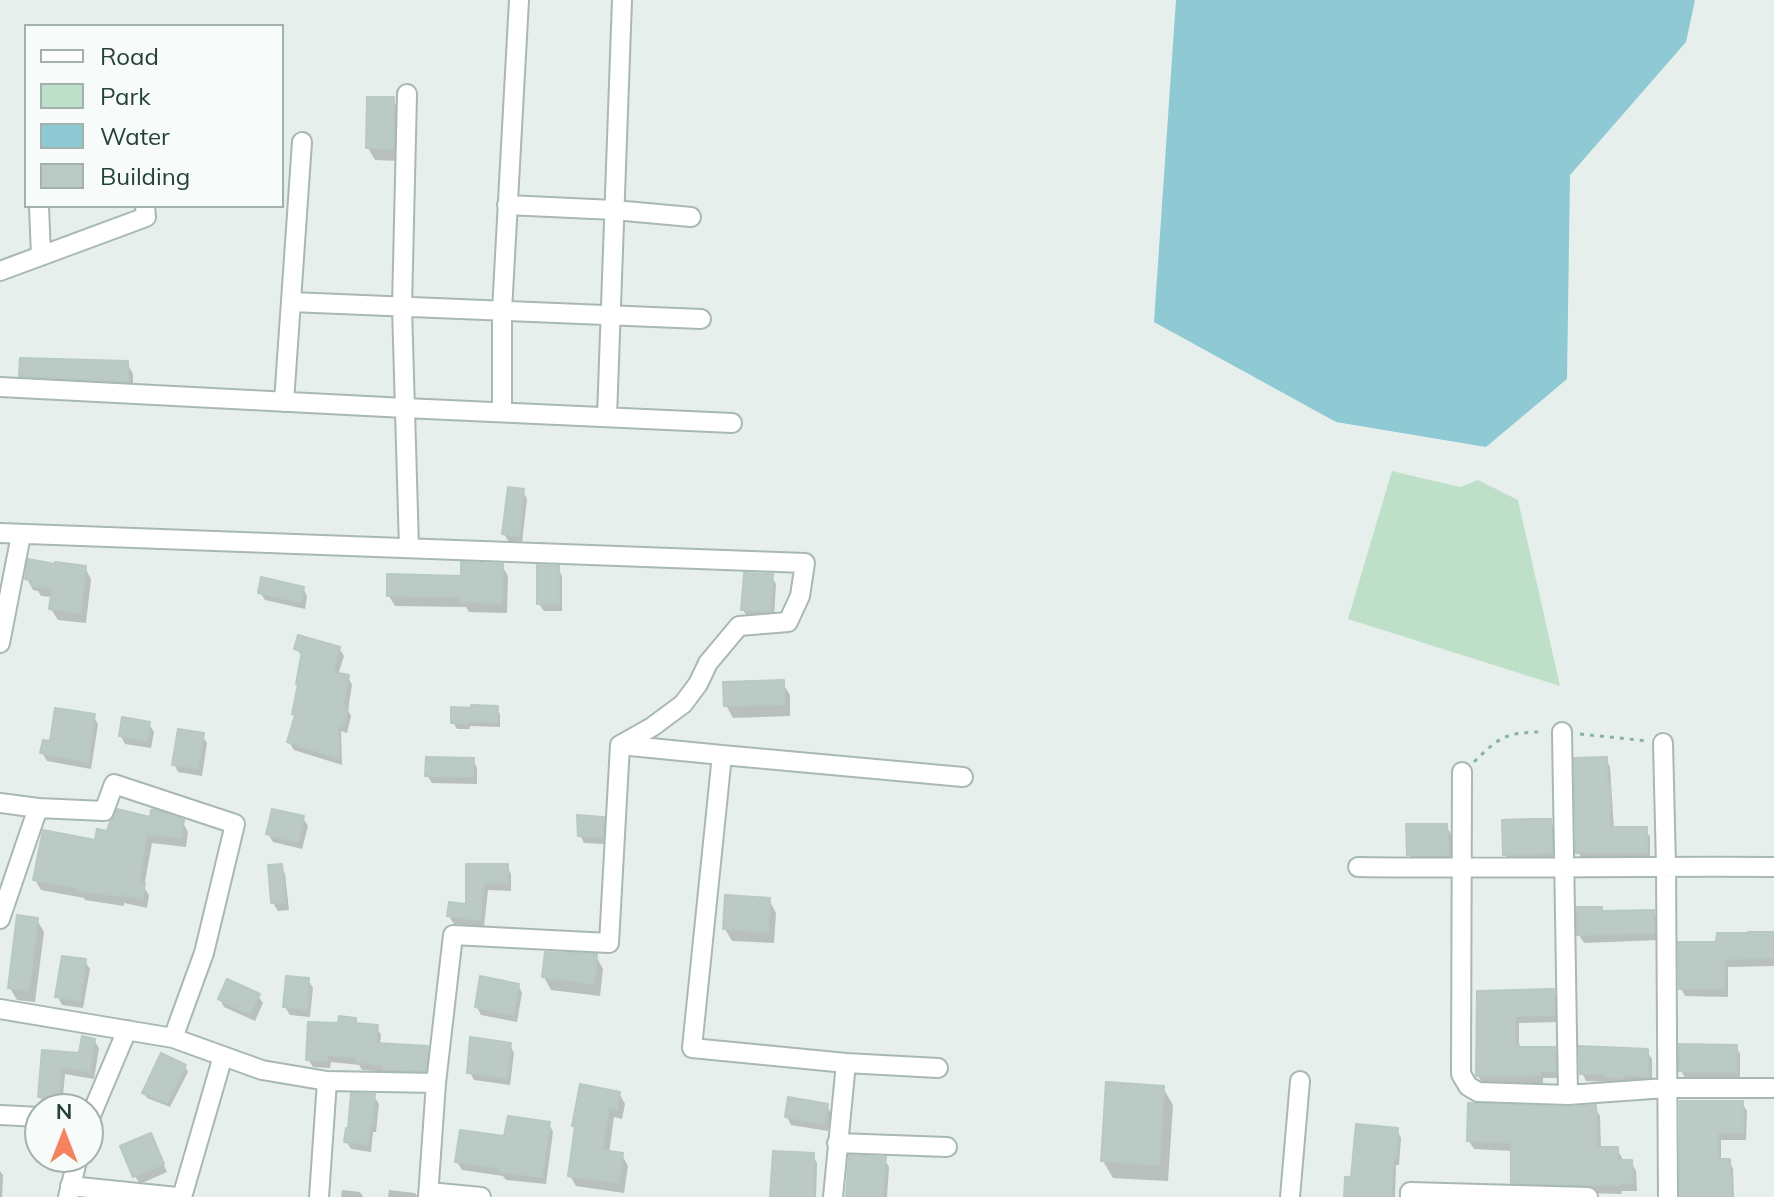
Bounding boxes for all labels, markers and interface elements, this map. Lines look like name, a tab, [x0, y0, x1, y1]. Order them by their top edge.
legend	[24, 24, 284, 208]
text: Road	[100, 41, 159, 71]
text: Park	[100, 81, 151, 111]
text: Water	[100, 121, 170, 151]
text: Building	[100, 161, 190, 191]
north arrow	[24, 1093, 104, 1173]
text: N	[56, 1097, 72, 1125]

